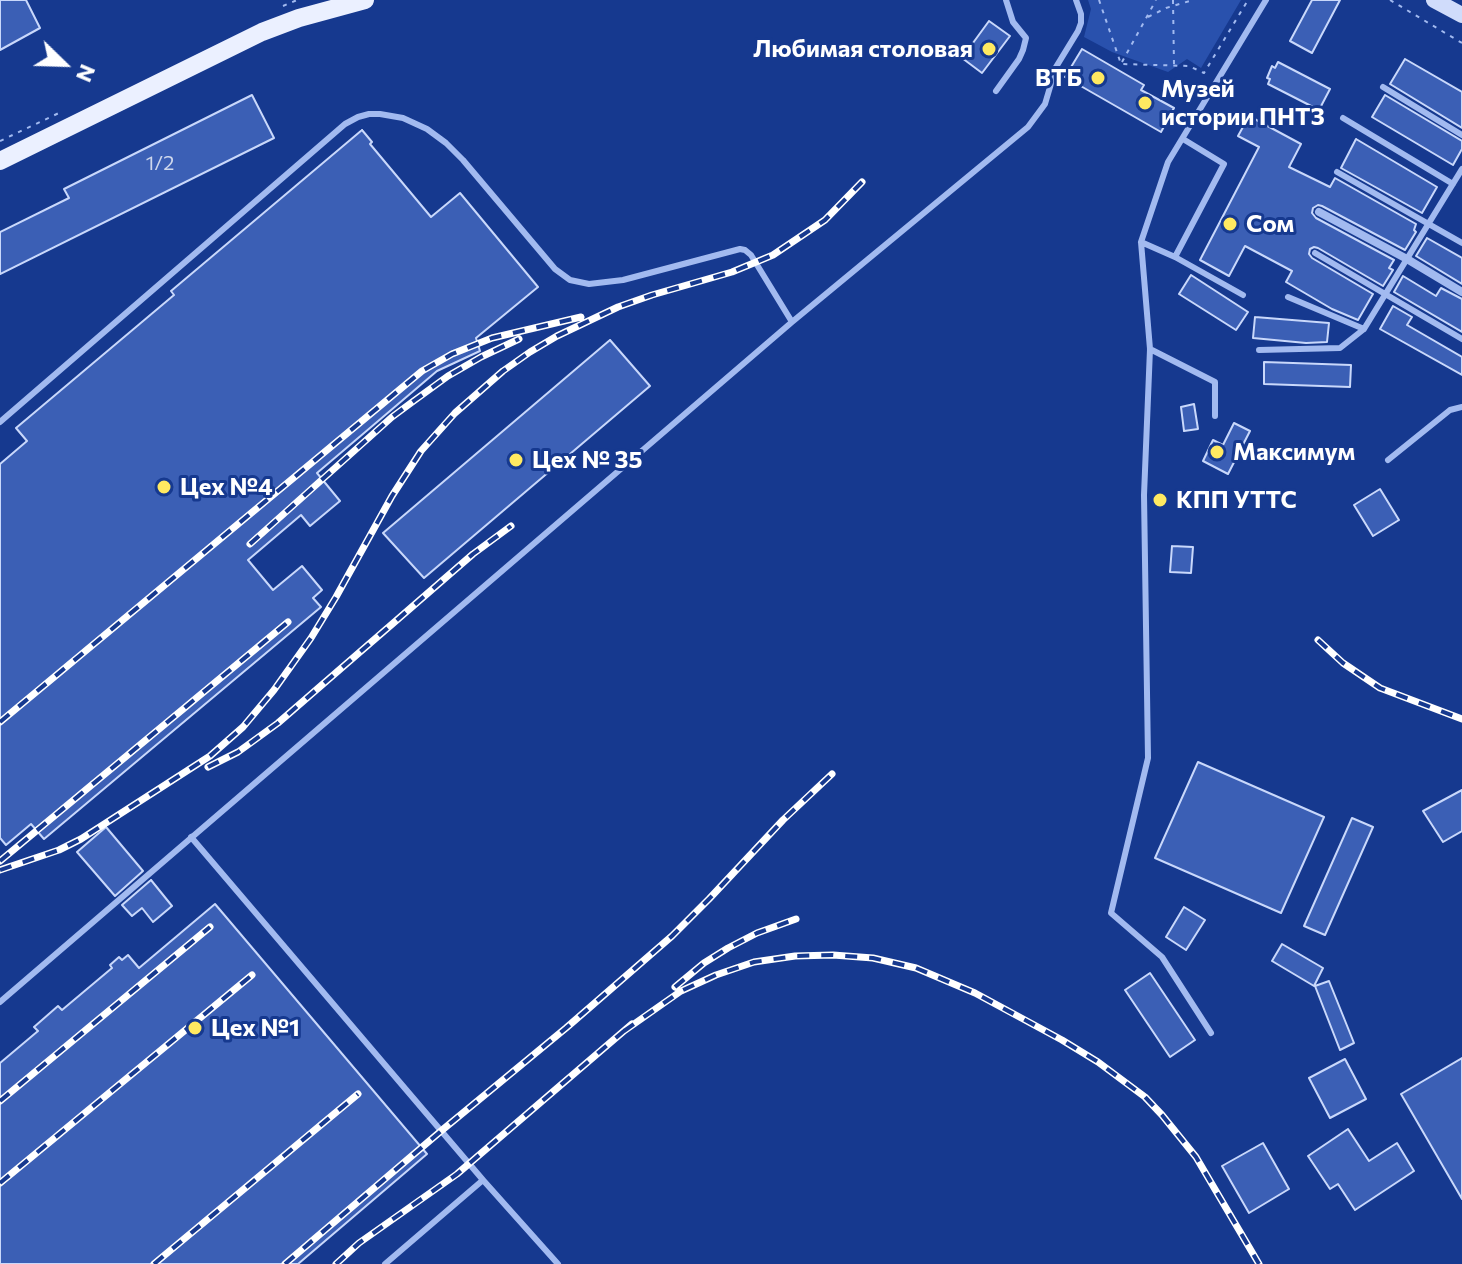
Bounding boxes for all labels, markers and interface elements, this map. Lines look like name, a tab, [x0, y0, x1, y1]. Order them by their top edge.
north arrow	[24, 24, 104, 104]
place label: Любимая столовая	[753, 35, 973, 63]
marker: Любимая столовая	[980, 40, 998, 58]
text: N	[71, 61, 102, 86]
place label: ВТБ	[1035, 64, 1082, 92]
marker: ВТБ	[1089, 69, 1107, 87]
place label: Музей истории ПНТЗ	[1161, 75, 1325, 131]
marker: Музей истории ПНТЗ	[1136, 94, 1154, 112]
house number: 1/2	[146, 151, 174, 175]
place label: Сом	[1246, 210, 1294, 238]
marker: Сом	[1221, 215, 1239, 233]
place label: Максимум	[1233, 438, 1355, 466]
marker: Максимум	[1208, 443, 1226, 461]
place label: Цех № 35	[532, 446, 642, 474]
marker: Цех № 35	[507, 451, 525, 469]
place label: Цех №4	[180, 473, 273, 501]
marker: Цех №4	[155, 478, 173, 496]
place label: КПП УТТС	[1176, 486, 1297, 514]
marker: КПП УТТС	[1151, 491, 1169, 509]
place label: Цех №1	[211, 1014, 300, 1042]
marker: Цех №1	[186, 1019, 204, 1037]

